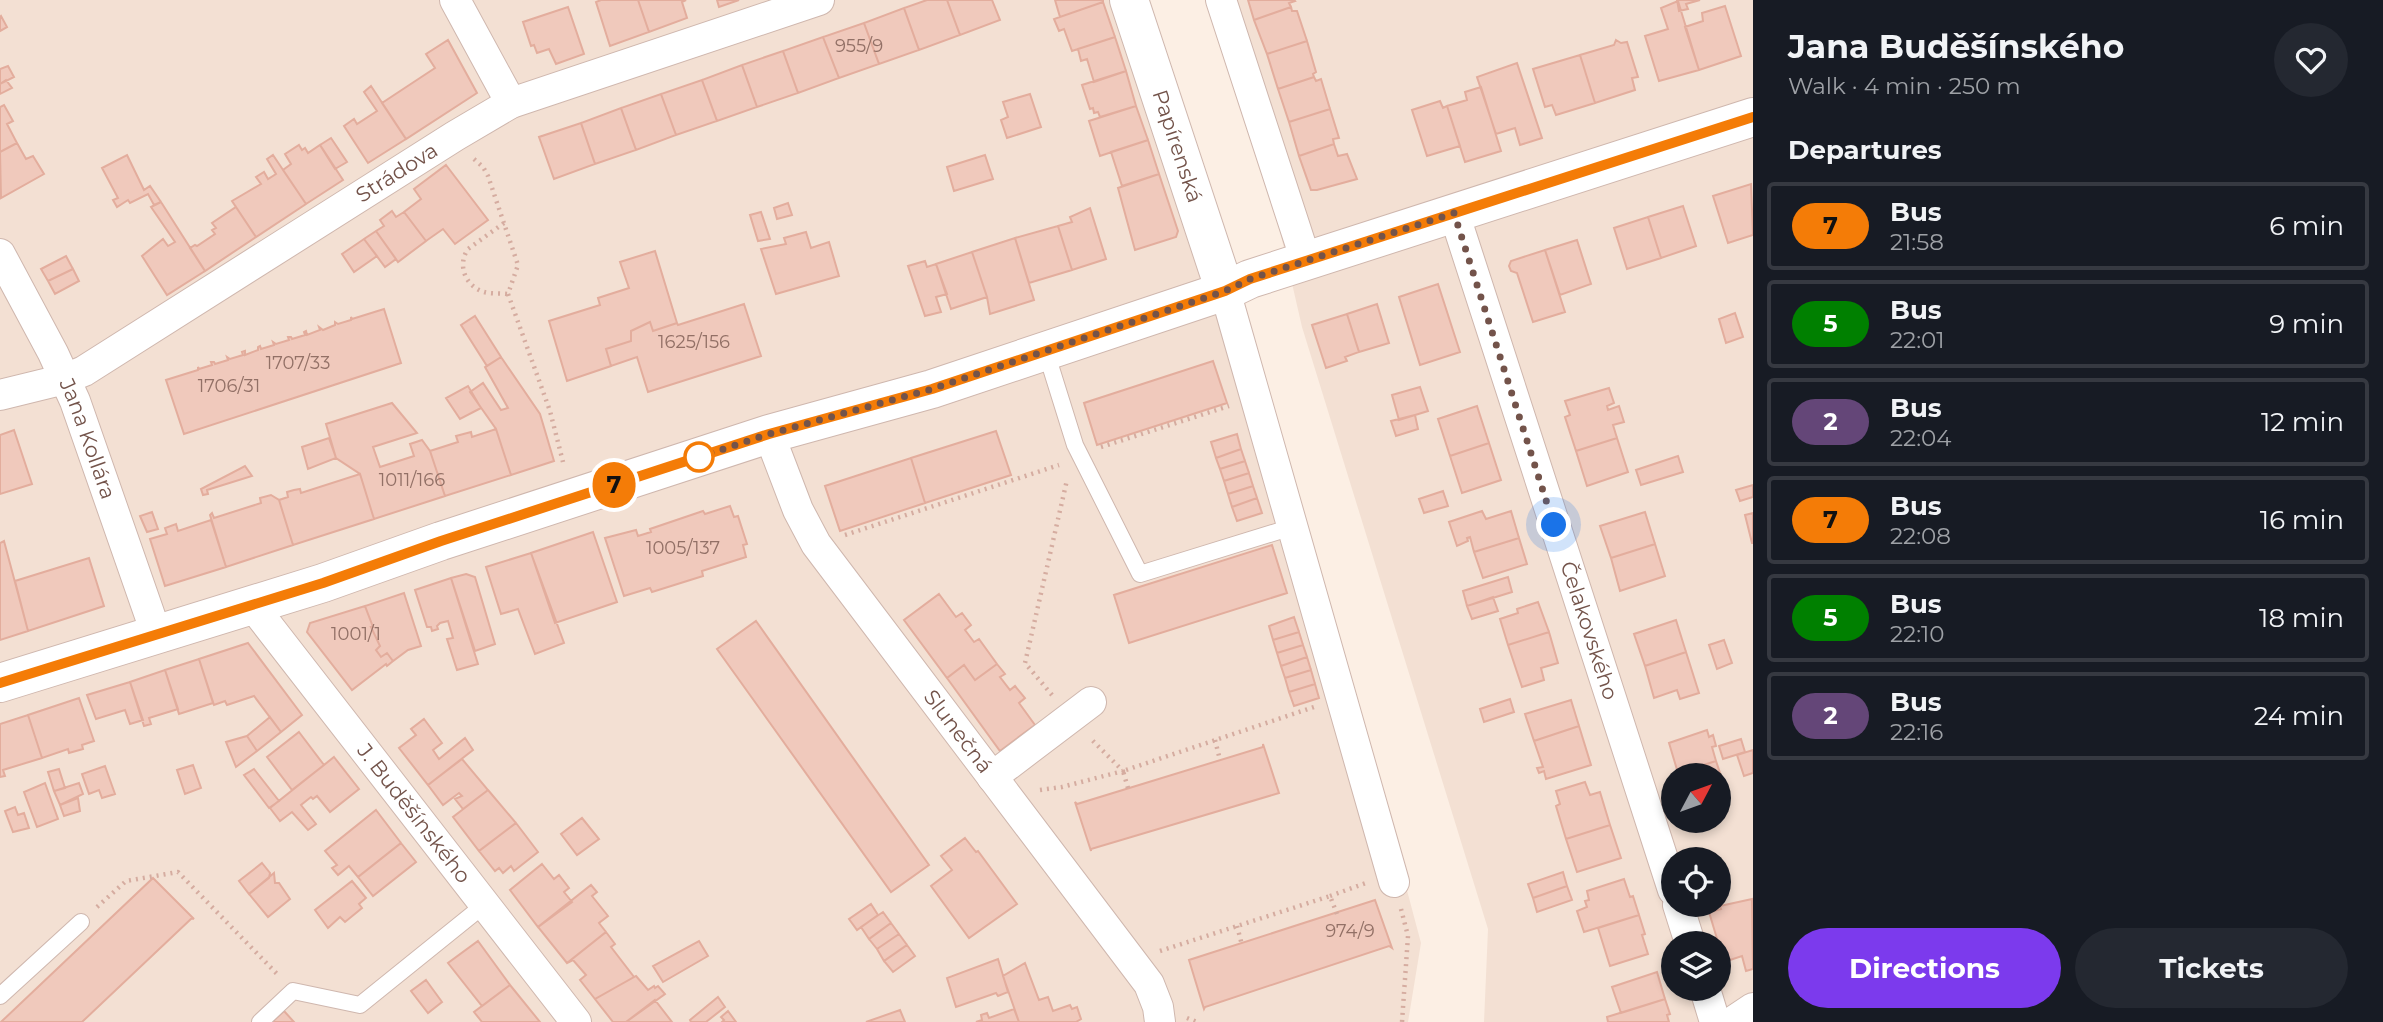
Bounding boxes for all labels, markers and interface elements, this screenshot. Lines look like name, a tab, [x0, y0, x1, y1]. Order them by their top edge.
button: heart	[2274, 23, 2348, 97]
text: Jana Buděšínského	[1788, 26, 2124, 66]
house number: 955/9	[835, 35, 883, 57]
text: Walk · 4 min · 250 m	[1788, 72, 2021, 100]
street label: Papírenská	[1148, 87, 1208, 206]
text: Departures	[1788, 134, 1942, 166]
street label: Strádova	[351, 137, 442, 208]
text: Bus	[1890, 196, 1942, 228]
text: 6 min	[2269, 210, 2344, 242]
text: 7	[1823, 211, 1838, 240]
text: 21:58	[1890, 228, 1944, 256]
text: Bus	[1890, 294, 1942, 326]
text: 9 min	[2269, 308, 2344, 340]
text: 5	[1823, 309, 1838, 338]
text: 22:01	[1890, 326, 1945, 354]
house number: 1625/156	[658, 331, 730, 353]
house number: 1707/33	[266, 352, 330, 374]
street label: Jana Kollára	[54, 374, 121, 502]
house number: 1706/31	[198, 375, 260, 397]
text: Bus	[1890, 392, 1942, 424]
text: 12 min	[2261, 406, 2344, 438]
text: 2	[1823, 407, 1838, 436]
text: 22:04	[1890, 424, 1951, 452]
unlabelled marker	[684, 442, 714, 472]
line badge: 7	[591, 462, 637, 508]
house number: 1011/166	[379, 469, 445, 491]
text: 7	[607, 470, 621, 499]
text: Bus	[1890, 490, 1942, 522]
text: 16 min	[2260, 504, 2344, 536]
text: 7	[1823, 505, 1838, 534]
your location	[1536, 507, 1571, 542]
text: 22:08	[1890, 522, 1951, 550]
house number: 1005/137	[646, 537, 720, 559]
street label: Čelakovského	[1556, 558, 1624, 703]
text: Bus	[1890, 588, 1942, 620]
text: 18 min	[2259, 602, 2344, 634]
text: 5	[1823, 603, 1838, 632]
text: 22:10	[1890, 620, 1945, 648]
house number: 1001/1	[331, 623, 381, 645]
street label: Slunečná	[919, 685, 998, 778]
text: Bus	[1890, 686, 1942, 718]
text: 24 min	[2254, 700, 2344, 732]
text: 2	[1823, 701, 1838, 730]
text: 22:16	[1890, 718, 1943, 746]
street label: J. Buděšínského	[352, 738, 476, 888]
north arrow	[1661, 763, 1731, 833]
map controls	[1661, 763, 1731, 1001]
button: locate	[1661, 847, 1731, 917]
house number: 974/9	[1325, 920, 1375, 942]
button: Directions	[1788, 928, 2061, 1008]
button: Tickets	[2075, 928, 2348, 1008]
button: layers	[1661, 931, 1731, 1001]

